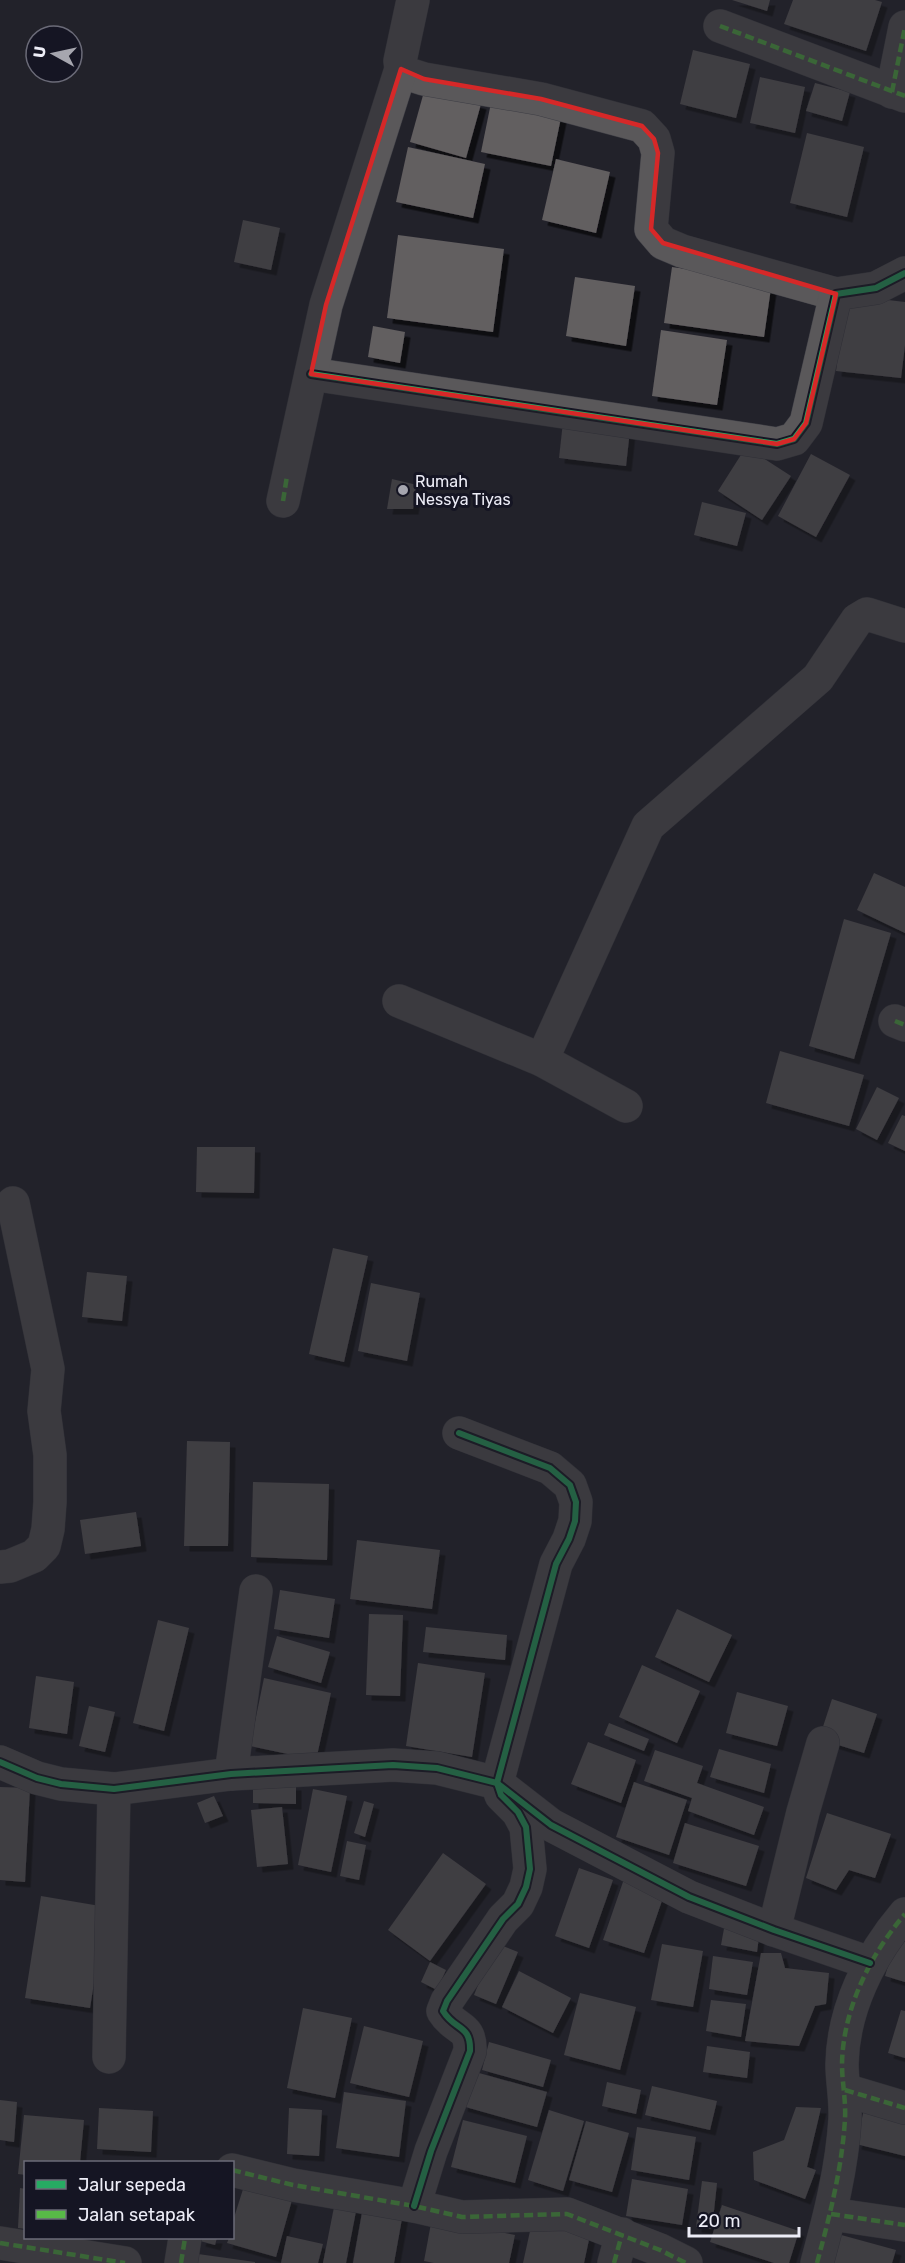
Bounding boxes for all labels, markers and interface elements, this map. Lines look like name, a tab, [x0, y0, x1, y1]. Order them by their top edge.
north arrow	[24, 24, 84, 84]
text: U	[29, 45, 50, 59]
place label: Rumah Nessya Tiyas	[415, 472, 511, 509]
marker: Rumah Nessya Tiyas	[396, 483, 410, 497]
legend	[24, 2161, 234, 2239]
text: Jalur sepeda	[78, 2174, 186, 2196]
scale bar	[689, 2200, 798, 2238]
text: Jalan setapak	[78, 2204, 196, 2226]
text: 20 m	[698, 2210, 740, 2232]

